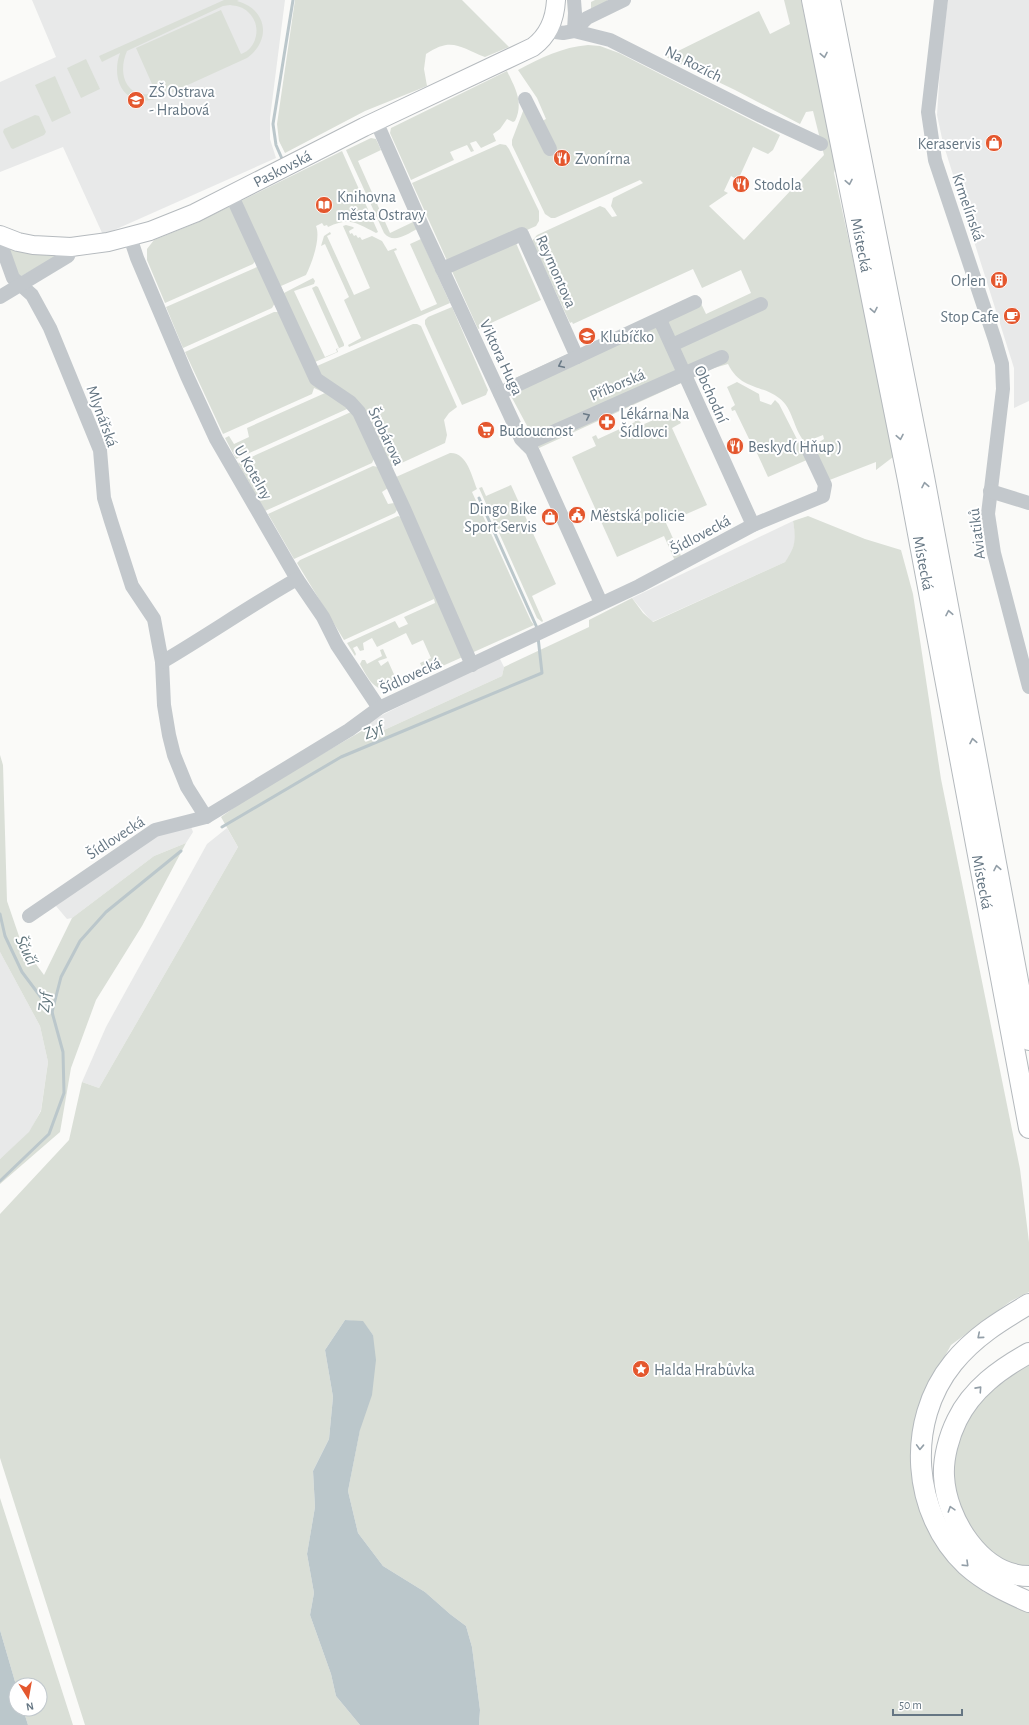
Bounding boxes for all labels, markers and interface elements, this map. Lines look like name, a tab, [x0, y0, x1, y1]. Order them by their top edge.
street label: Na Rozích	[663, 43, 725, 85]
one-way arrow	[819, 52, 827, 58]
place label: ZŠ Ostrava - Hrabová	[149, 82, 215, 118]
school or university icon: ZŠ Ostrava - Hrabová	[126, 90, 146, 110]
shop icon: Keraservis	[984, 133, 1004, 153]
place label: Keraservis	[918, 136, 981, 152]
street label: Paskovská	[251, 147, 314, 190]
restaurant icon: Zvonírna	[552, 148, 572, 168]
place label: Zvonírna	[575, 151, 630, 167]
street label: Krmelínská	[949, 171, 987, 243]
restaurant icon: Stodola	[731, 174, 751, 194]
place label: Stodola	[754, 177, 802, 193]
one-way arrow	[844, 179, 853, 185]
place label: Knihovna města Ostravy	[337, 189, 425, 224]
library icon: Knihovna města Ostravy	[314, 195, 334, 215]
street label: Místecká	[848, 217, 874, 274]
street label: Reymontova	[532, 233, 579, 311]
building icon: Orlen	[989, 270, 1009, 290]
place label: Orlen	[951, 273, 986, 289]
cafe icon: Stop Cafe	[1002, 306, 1022, 326]
one-way arrow	[870, 307, 878, 313]
place label: Stop Cafe	[940, 309, 999, 325]
street label: Viktora Huga	[477, 317, 526, 398]
school or university icon: Klubíčko	[577, 326, 597, 346]
place label: Klubíčko	[600, 329, 654, 345]
one-way arrow	[558, 360, 565, 368]
street label: Obchodní	[691, 363, 731, 426]
street label: Příborská	[587, 366, 647, 404]
street label: Mlynářská	[83, 383, 121, 450]
street label: Šrobárova	[365, 404, 409, 468]
place label: Lékárna Na Šídlovci	[620, 406, 689, 440]
pharmacy icon: Lékárna Na Šídlovci	[597, 412, 617, 432]
one-way arrow	[583, 413, 591, 421]
supermarket icon: Budoucnost	[476, 420, 496, 440]
place label: Budoucnost	[499, 423, 573, 439]
one-way arrow	[895, 434, 903, 440]
restaurant icon: Beskyd( Hňup )	[725, 436, 745, 456]
place label: Beskyd( Hňup )	[748, 439, 842, 456]
street label: U Kotelny	[230, 443, 275, 503]
one-way arrow	[921, 482, 930, 488]
place label: Dingo Bike Sport Servis	[464, 501, 537, 535]
public building icon: Městská policie	[567, 505, 587, 525]
shop icon: Dingo Bike Sport Servis	[540, 507, 560, 527]
street label: Aviatiků	[966, 507, 988, 560]
place label: Městská policie	[590, 508, 685, 524]
street label: Šídlovecká	[667, 511, 733, 557]
street label: Místecká	[910, 535, 936, 592]
one-way arrow	[945, 610, 954, 616]
street label: Šídlovecká	[376, 653, 444, 697]
water label: Zyf	[361, 717, 389, 742]
one-way arrow	[969, 737, 977, 744]
street label: Šídlovecká	[83, 812, 147, 862]
street label: Místecká	[969, 854, 995, 911]
one-way arrow	[993, 865, 1001, 872]
water label: Ščučí	[12, 932, 42, 969]
water label: Zyf	[35, 988, 55, 1013]
one-way arrow	[977, 1331, 985, 1338]
place icon: Halda Hrabůvka	[631, 1359, 651, 1379]
place label: Halda Hrabůvka	[654, 1362, 755, 1378]
one-way arrow	[974, 1386, 982, 1394]
one-way arrow	[916, 1444, 925, 1450]
one-way arrow	[948, 1505, 956, 1512]
one-way arrow	[961, 1559, 969, 1567]
north arrow	[8, 1677, 48, 1717]
scale bar	[893, 1691, 962, 1717]
text: 50 m	[899, 1699, 922, 1711]
text: N	[25, 1700, 35, 1712]

